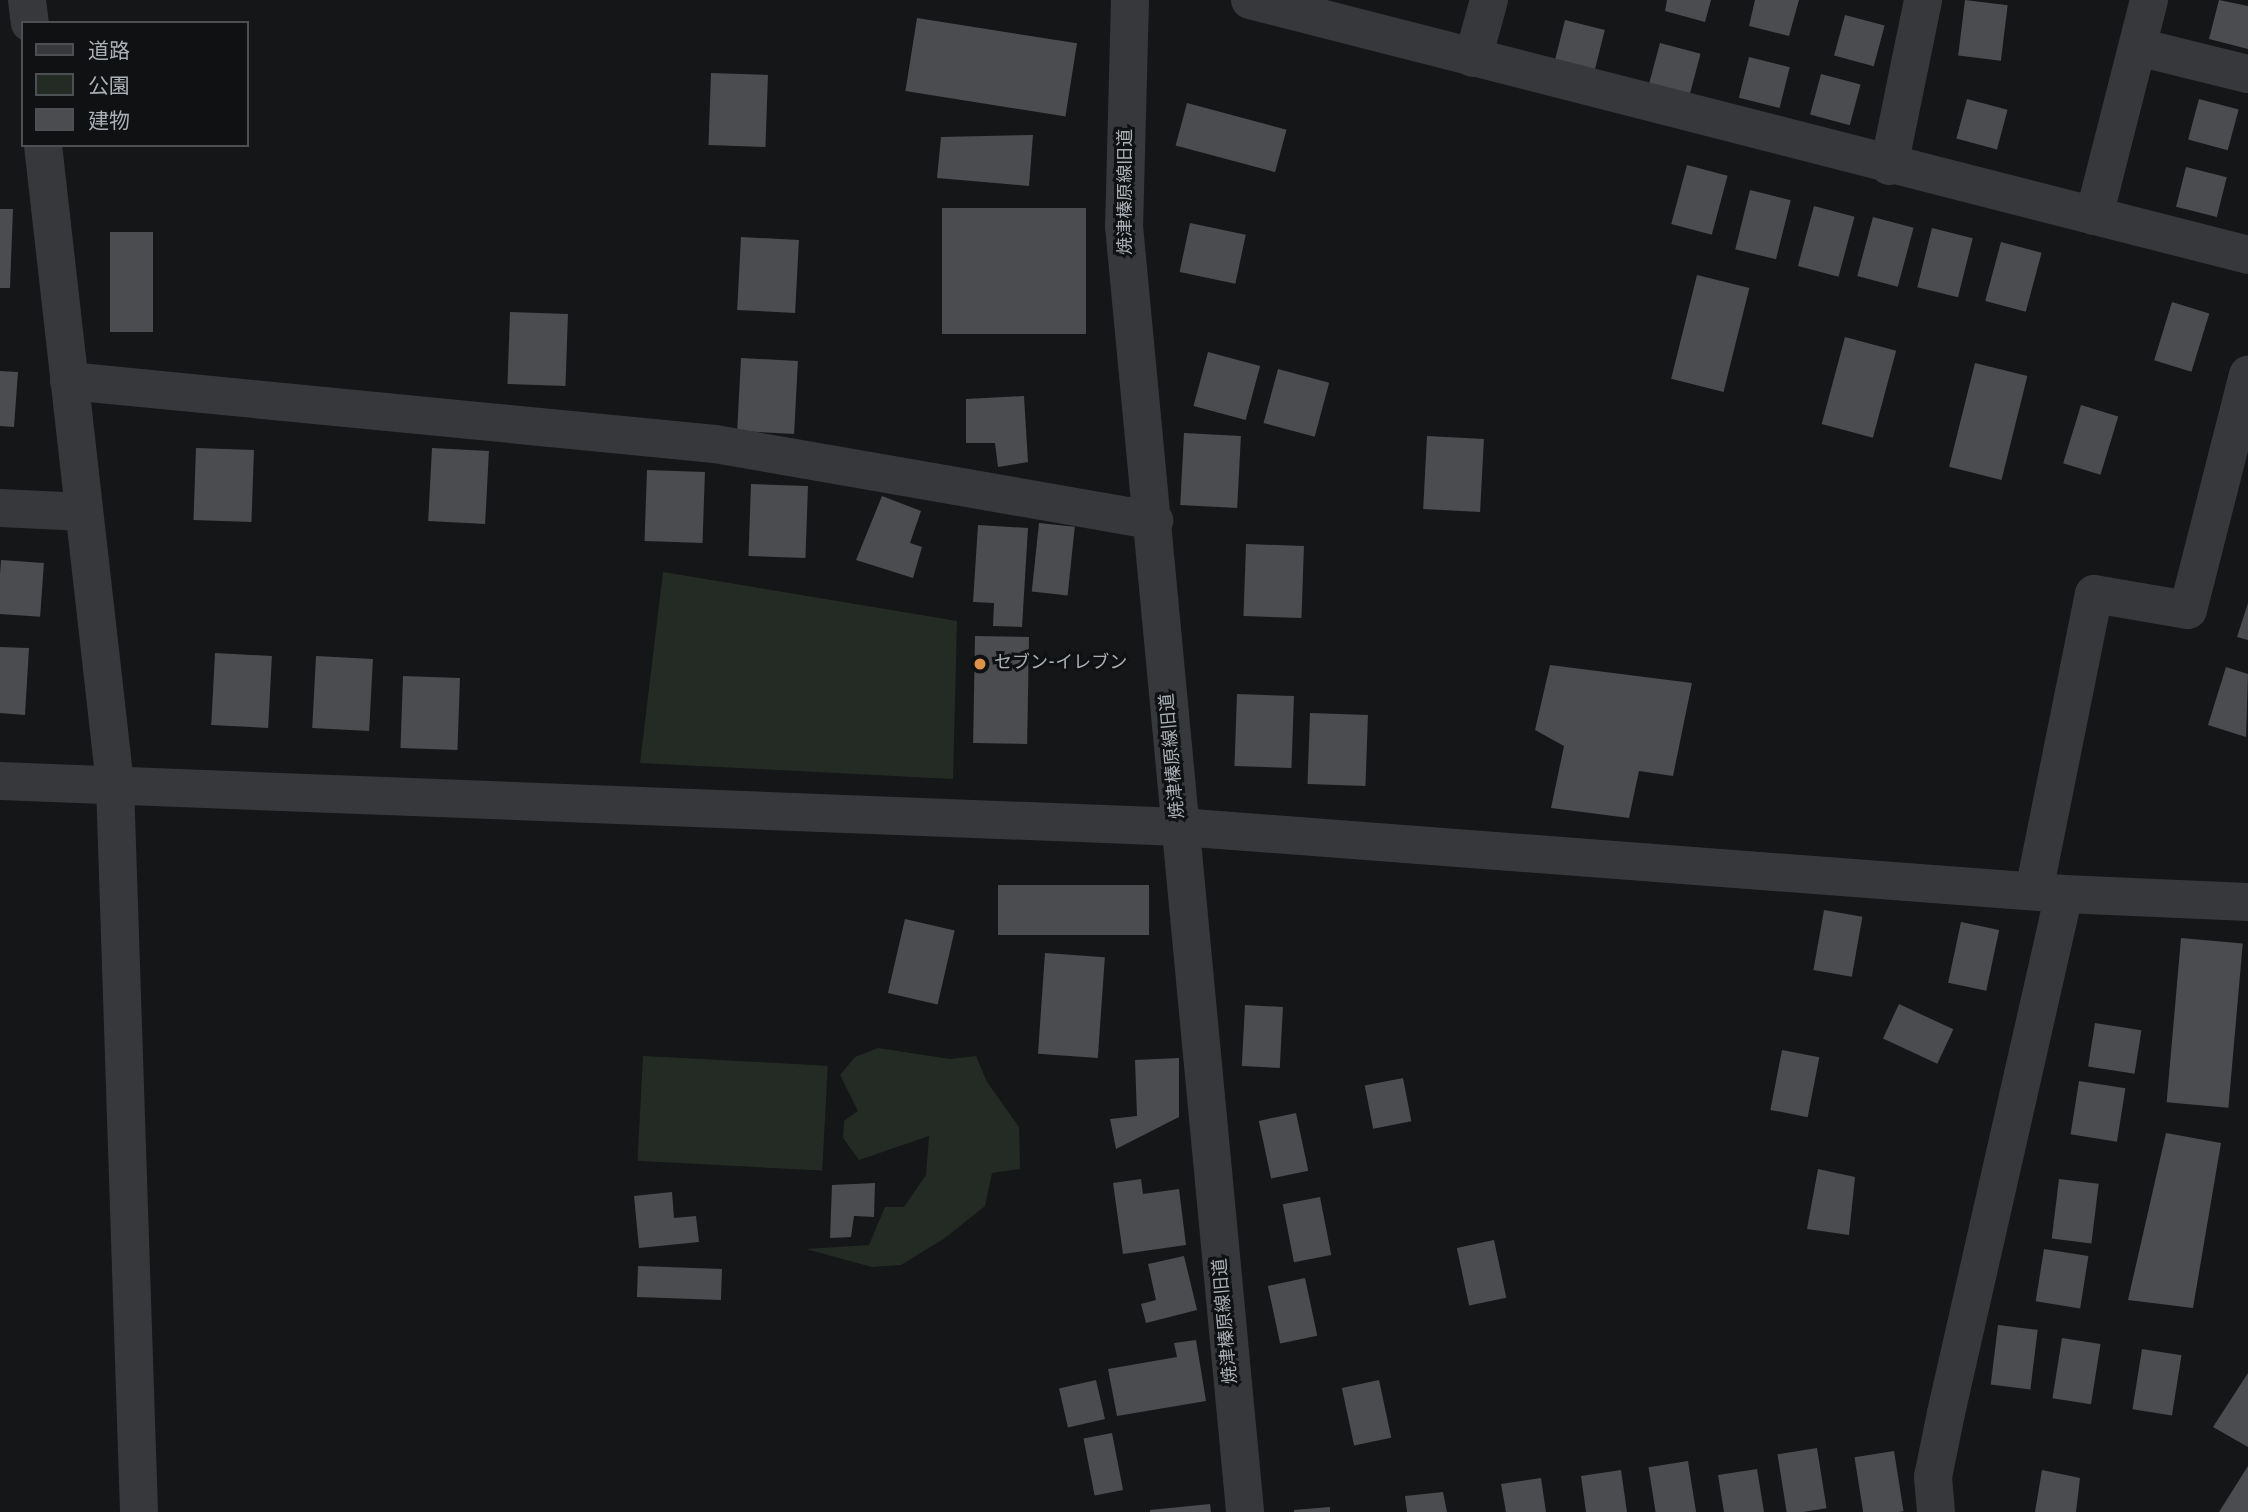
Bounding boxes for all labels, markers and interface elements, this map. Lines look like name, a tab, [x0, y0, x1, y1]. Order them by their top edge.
legend	[21, 21, 248, 147]
text: 道路	[88, 39, 130, 66]
text: 公園	[88, 74, 130, 101]
text: 建物	[88, 109, 130, 136]
street label: 焼津榛原線旧道	[1116, 129, 1138, 255]
place label: セブン-イレブン	[994, 653, 1127, 675]
marker: セブン-イレブン	[972, 656, 988, 672]
street label: 焼津榛原線旧道	[1158, 692, 1190, 820]
street label: 焼津榛原線旧道	[1211, 1257, 1243, 1385]

